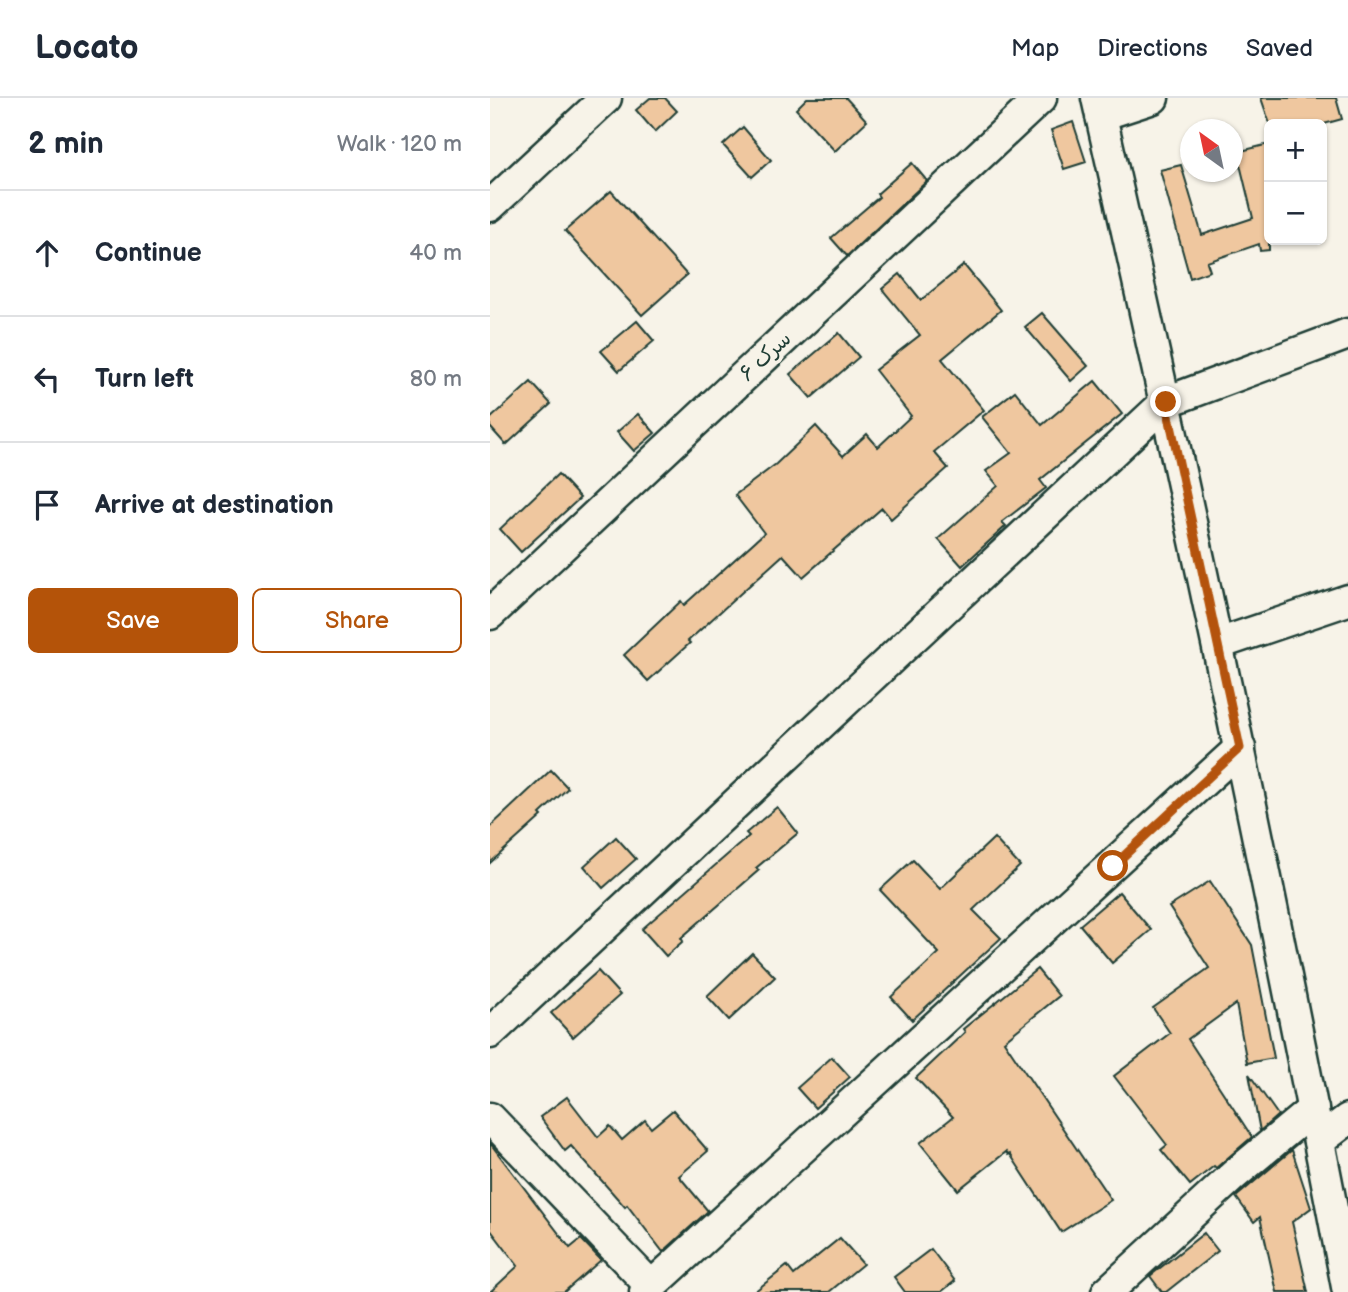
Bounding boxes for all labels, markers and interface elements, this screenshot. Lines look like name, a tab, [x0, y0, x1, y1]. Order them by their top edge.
text: Locato	[35, 28, 139, 68]
text: Map	[1011, 34, 1059, 63]
text: Directions	[1097, 34, 1208, 63]
text: Saved	[1246, 34, 1313, 63]
north arrow	[1180, 119, 1243, 182]
map controls	[1264, 119, 1327, 245]
button: +	[1264, 119, 1327, 182]
text: 2 min	[28, 126, 104, 162]
text: Walk · 120 m	[337, 130, 462, 158]
button: −	[1264, 182, 1327, 245]
icon: ahead	[28, 234, 66, 272]
text: Continue	[95, 238, 202, 269]
text: 40 m	[409, 239, 462, 267]
street label: سرک ۶	[734, 326, 796, 387]
icon: left	[28, 360, 66, 398]
text: Turn left	[95, 364, 194, 395]
text: 80 m	[410, 365, 462, 393]
route end	[1150, 386, 1181, 417]
icon: arrive	[28, 486, 66, 524]
text: Arrive at destination	[95, 490, 334, 521]
button: Save	[28, 588, 238, 653]
button: Share	[252, 588, 462, 653]
route start	[1097, 850, 1128, 881]

